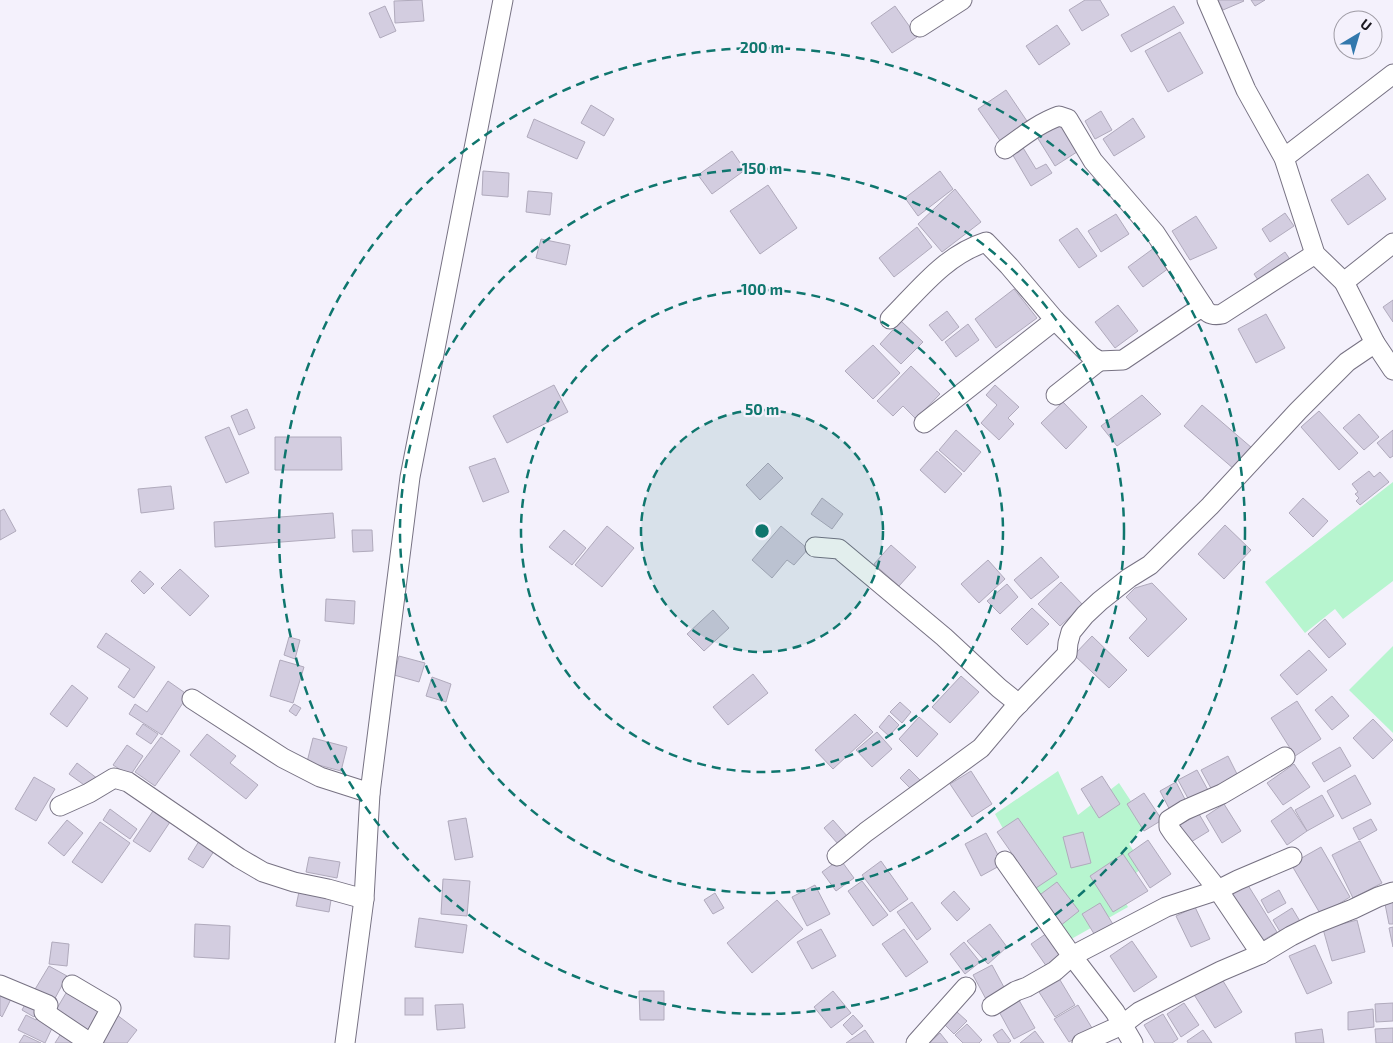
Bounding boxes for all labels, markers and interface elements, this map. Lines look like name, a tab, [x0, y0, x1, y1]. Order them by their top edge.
north arrow	[1333, 10, 1383, 60]
text: U	[1357, 15, 1375, 34]
text: 200 m	[740, 38, 784, 56]
text: 150 m	[742, 159, 782, 177]
text: 100 m	[741, 280, 783, 298]
text: 50 m	[745, 400, 779, 418]
centre of rings	[753, 522, 771, 540]

